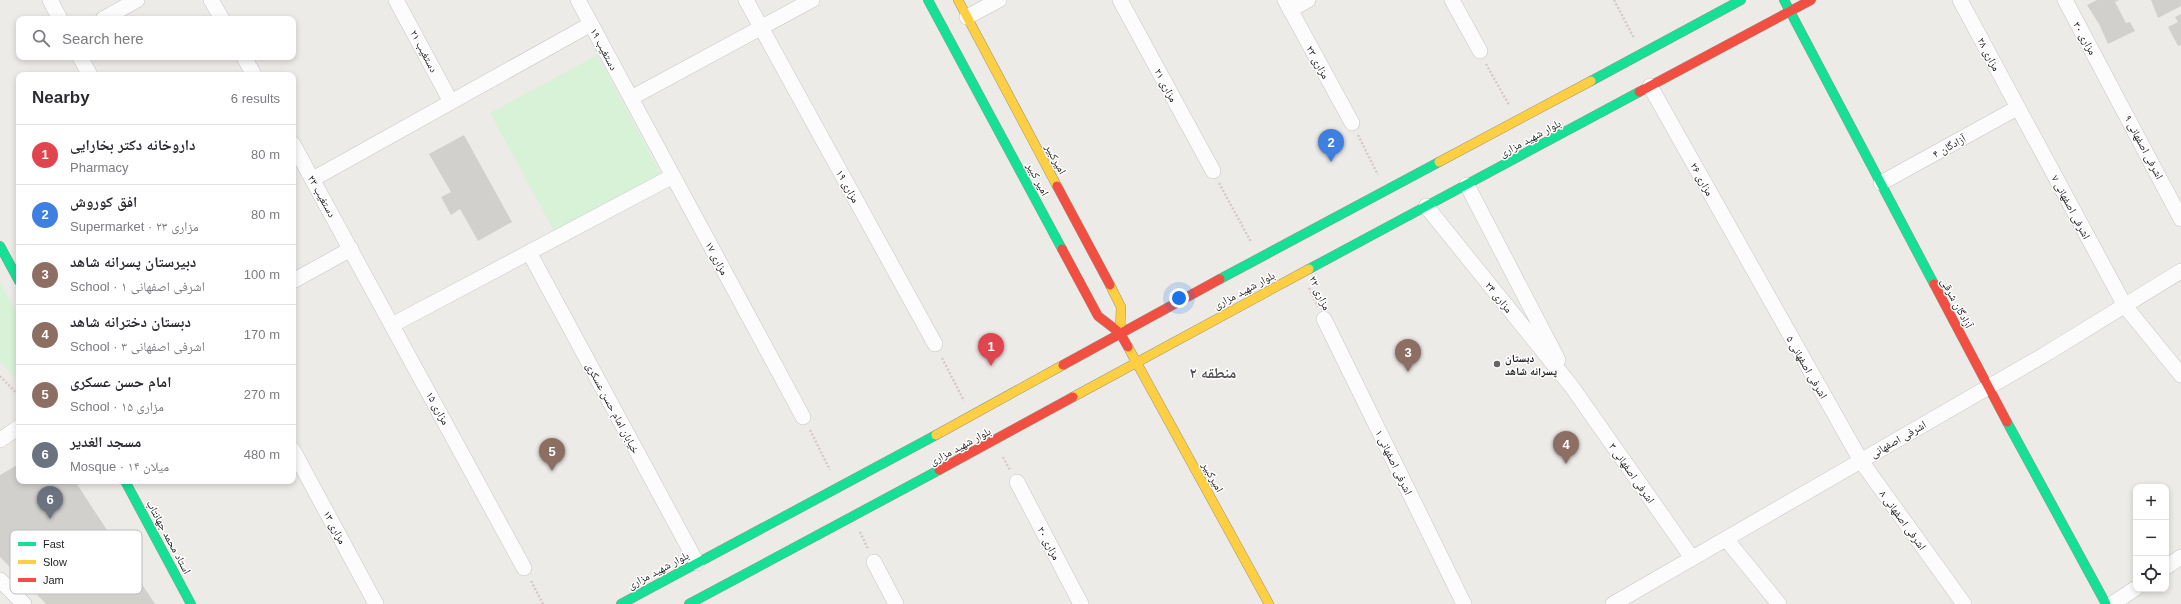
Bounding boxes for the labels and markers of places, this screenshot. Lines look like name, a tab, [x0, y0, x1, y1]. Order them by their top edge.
pin: 2	[1318, 129, 1344, 162]
pin: 1	[978, 333, 1004, 366]
pin: 3	[1395, 339, 1421, 372]
place label: دبستان پسرانه شاهد	[1505, 352, 1557, 378]
marker: دبستان پسرانه شاهد	[1492, 359, 1502, 369]
pin: 4	[1553, 431, 1579, 464]
pin: 5	[539, 438, 565, 471]
pin: 6	[37, 486, 63, 519]

